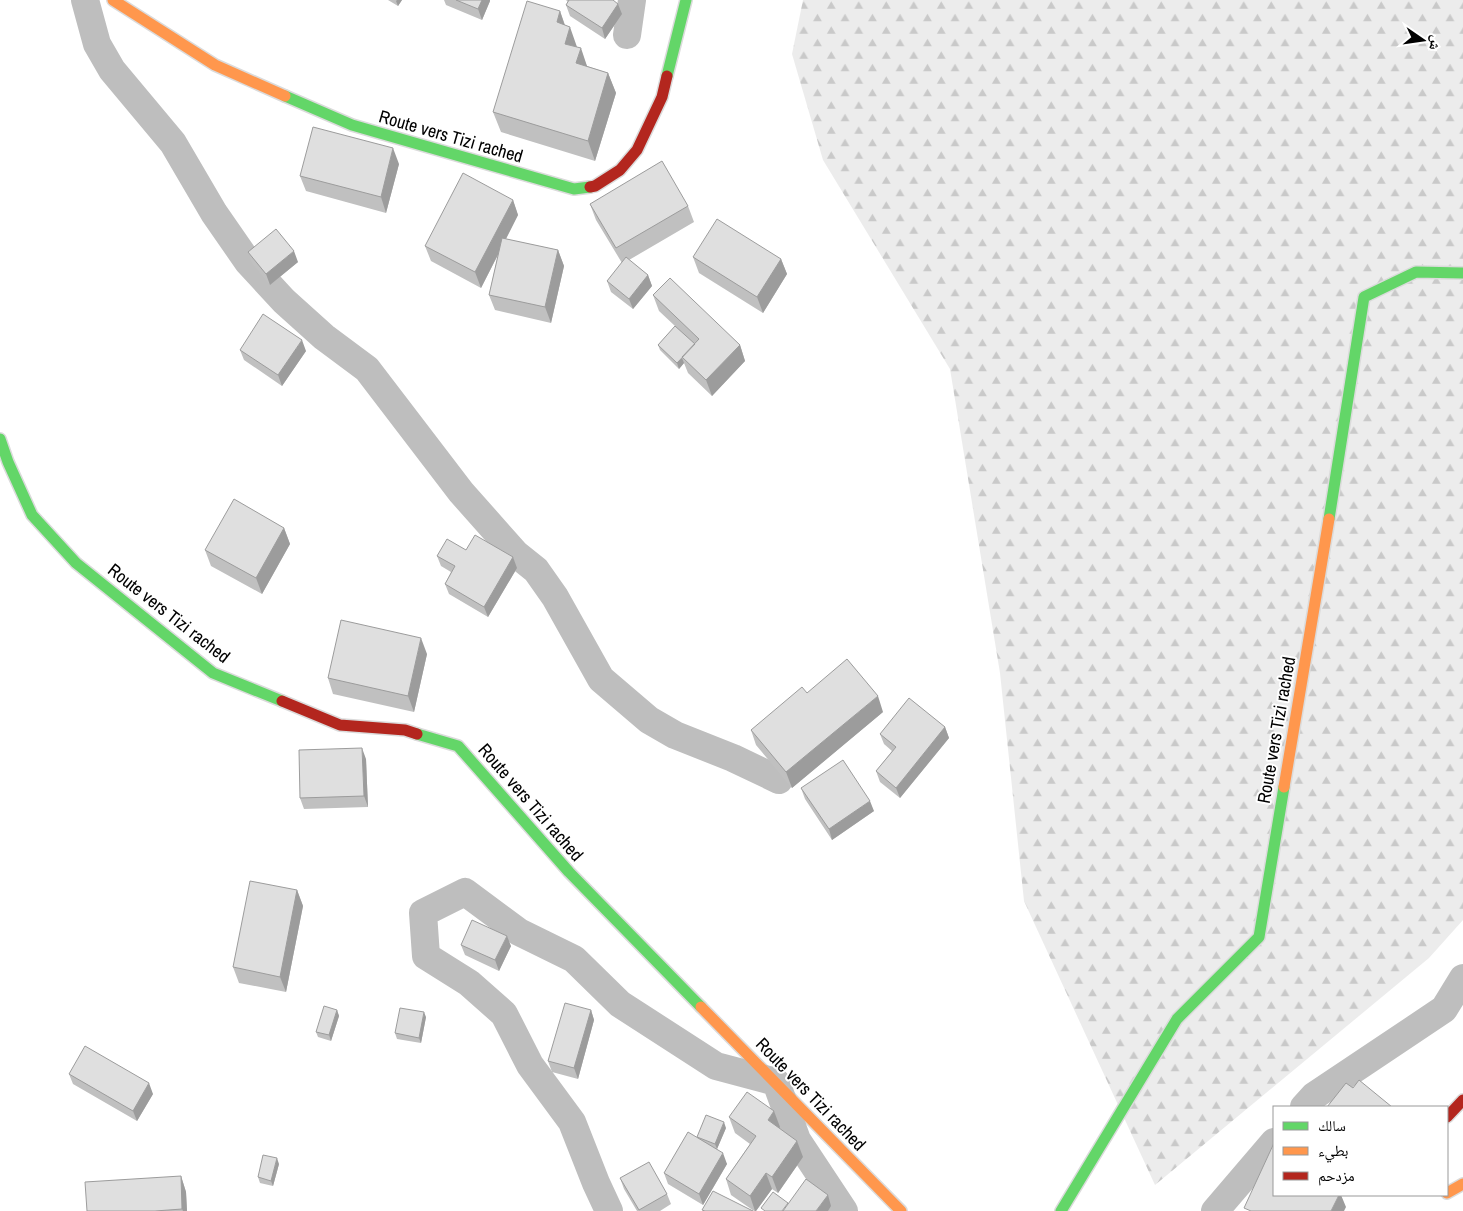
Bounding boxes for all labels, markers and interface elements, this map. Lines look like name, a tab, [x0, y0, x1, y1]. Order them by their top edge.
north arrow	[1398, 15, 1448, 65]
text: ش	[1425, 34, 1446, 52]
street label: Route vers Tizi rached	[376, 103, 526, 169]
street label: Route vers Tizi rached	[103, 557, 235, 669]
street label: Route vers Tizi rached	[1251, 655, 1301, 805]
street label: Route vers Tizi rached	[473, 738, 589, 866]
street label: Route vers Tizi rached	[750, 1032, 872, 1156]
legend	[1273, 1106, 1448, 1196]
text: سالك	[1318, 1115, 1346, 1136]
text: بطيء	[1318, 1140, 1348, 1163]
text: مزدحم	[1318, 1165, 1355, 1186]

